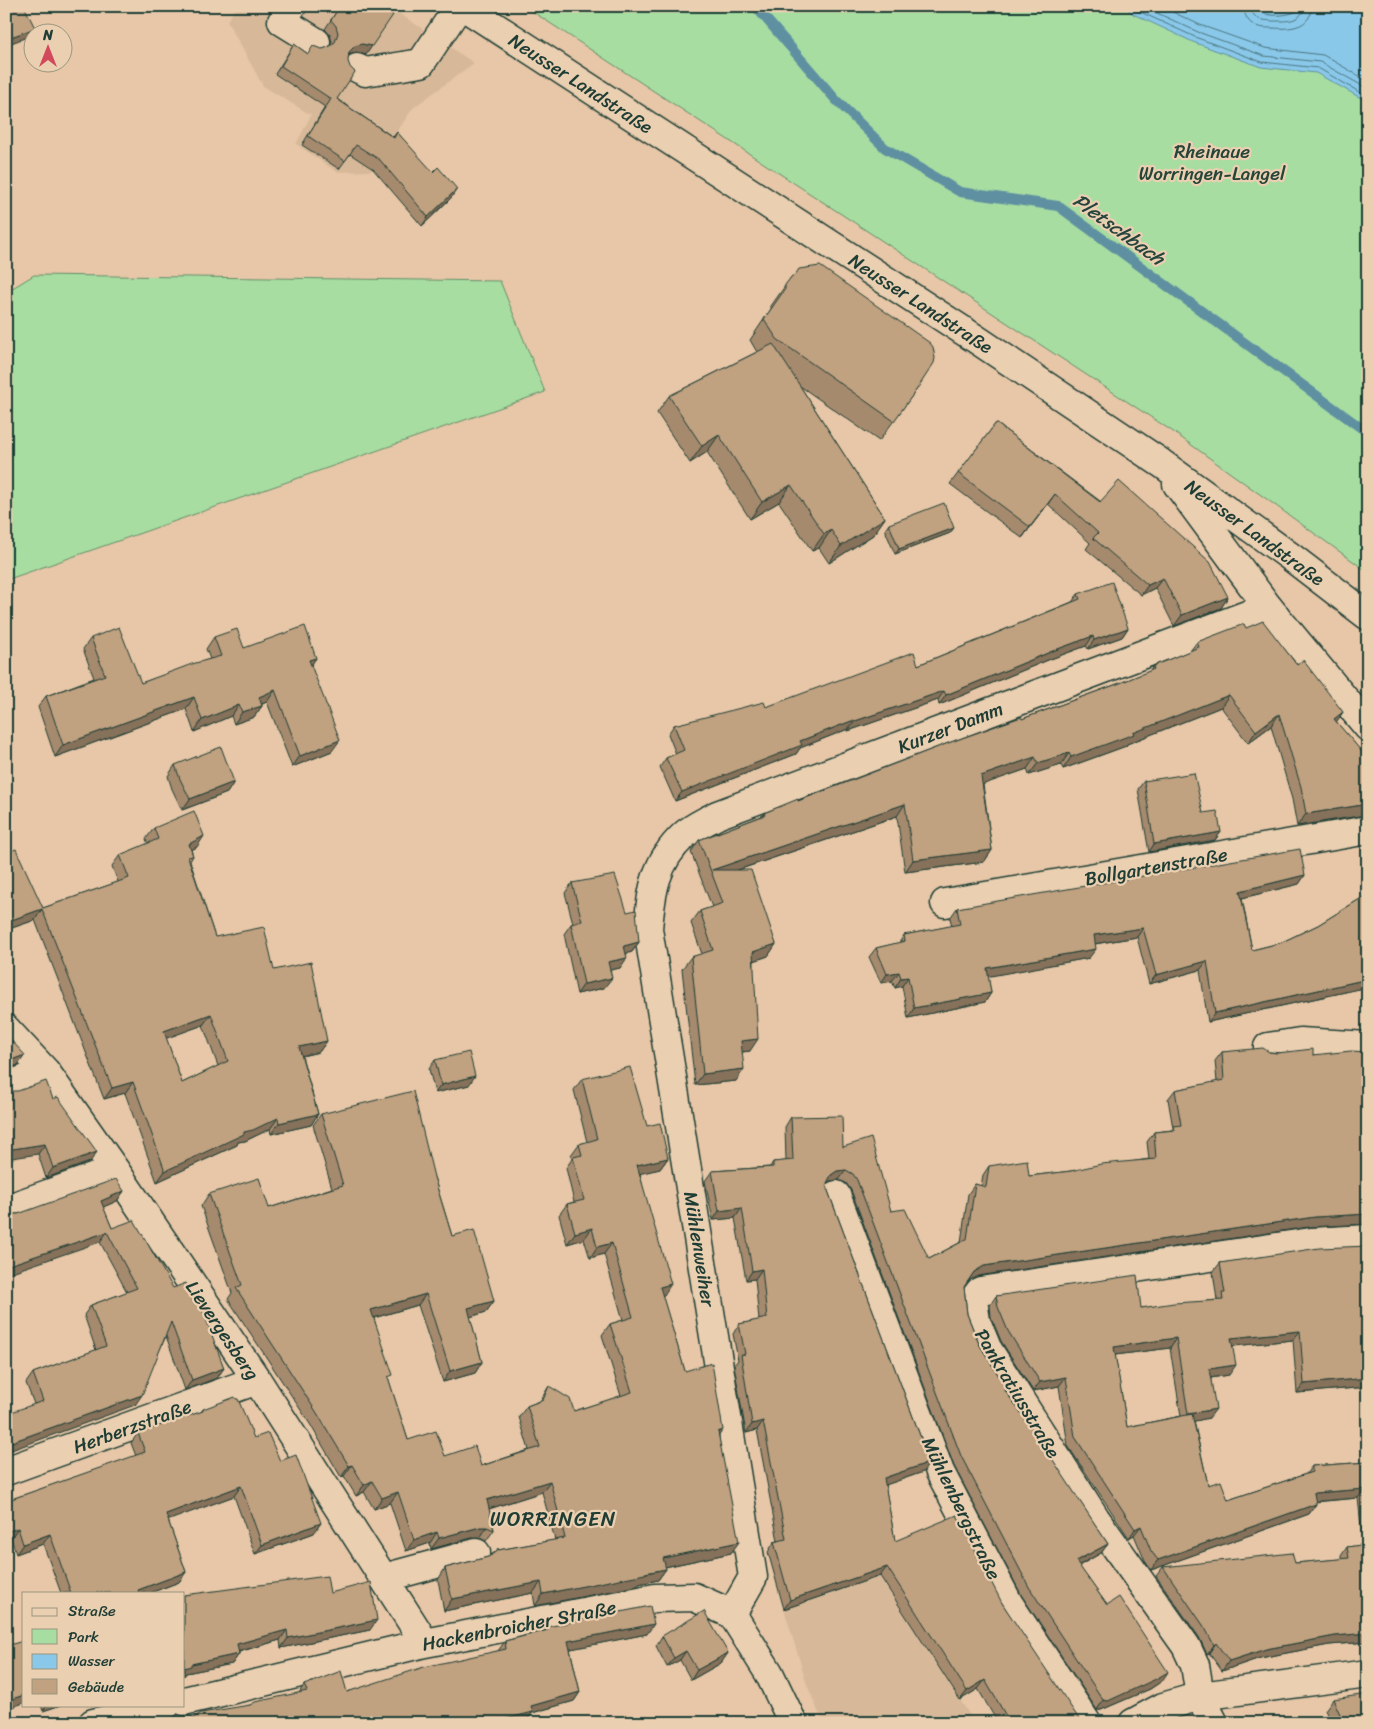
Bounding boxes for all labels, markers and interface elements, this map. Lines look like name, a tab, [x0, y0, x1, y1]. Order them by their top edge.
north arrow	[22, 22, 72, 72]
text: N	[42, 23, 53, 48]
street label: Neusser Landstraße	[502, 24, 660, 143]
park label: Rheinaue Worringen-Langel	[1139, 135, 1286, 190]
water label: Pletschbach	[1065, 184, 1174, 276]
street label: Neusser Landstraße	[842, 244, 1000, 363]
street label: Neusser Landstraße	[1178, 470, 1332, 595]
street label: Kurzer Damm	[892, 692, 1008, 763]
street label: Bollgartenstraße	[1082, 838, 1230, 895]
street label: Mühlenweiher	[674, 1189, 725, 1311]
street label: Lievergesberg	[177, 1273, 269, 1387]
street label: Pankratiusstraße	[966, 1322, 1070, 1465]
street label: Herberzstraße	[68, 1390, 196, 1463]
street label: Mühlenbergstraße	[913, 1431, 1011, 1586]
district label: WORRINGEN	[490, 1500, 616, 1538]
street label: Hackenbroicher Straße	[419, 1590, 619, 1661]
legend	[22, 1592, 185, 1706]
text: Straße	[68, 1598, 116, 1624]
text: Park	[68, 1624, 99, 1650]
text: Wasser	[68, 1648, 116, 1674]
text: Gebäude	[68, 1674, 124, 1700]

